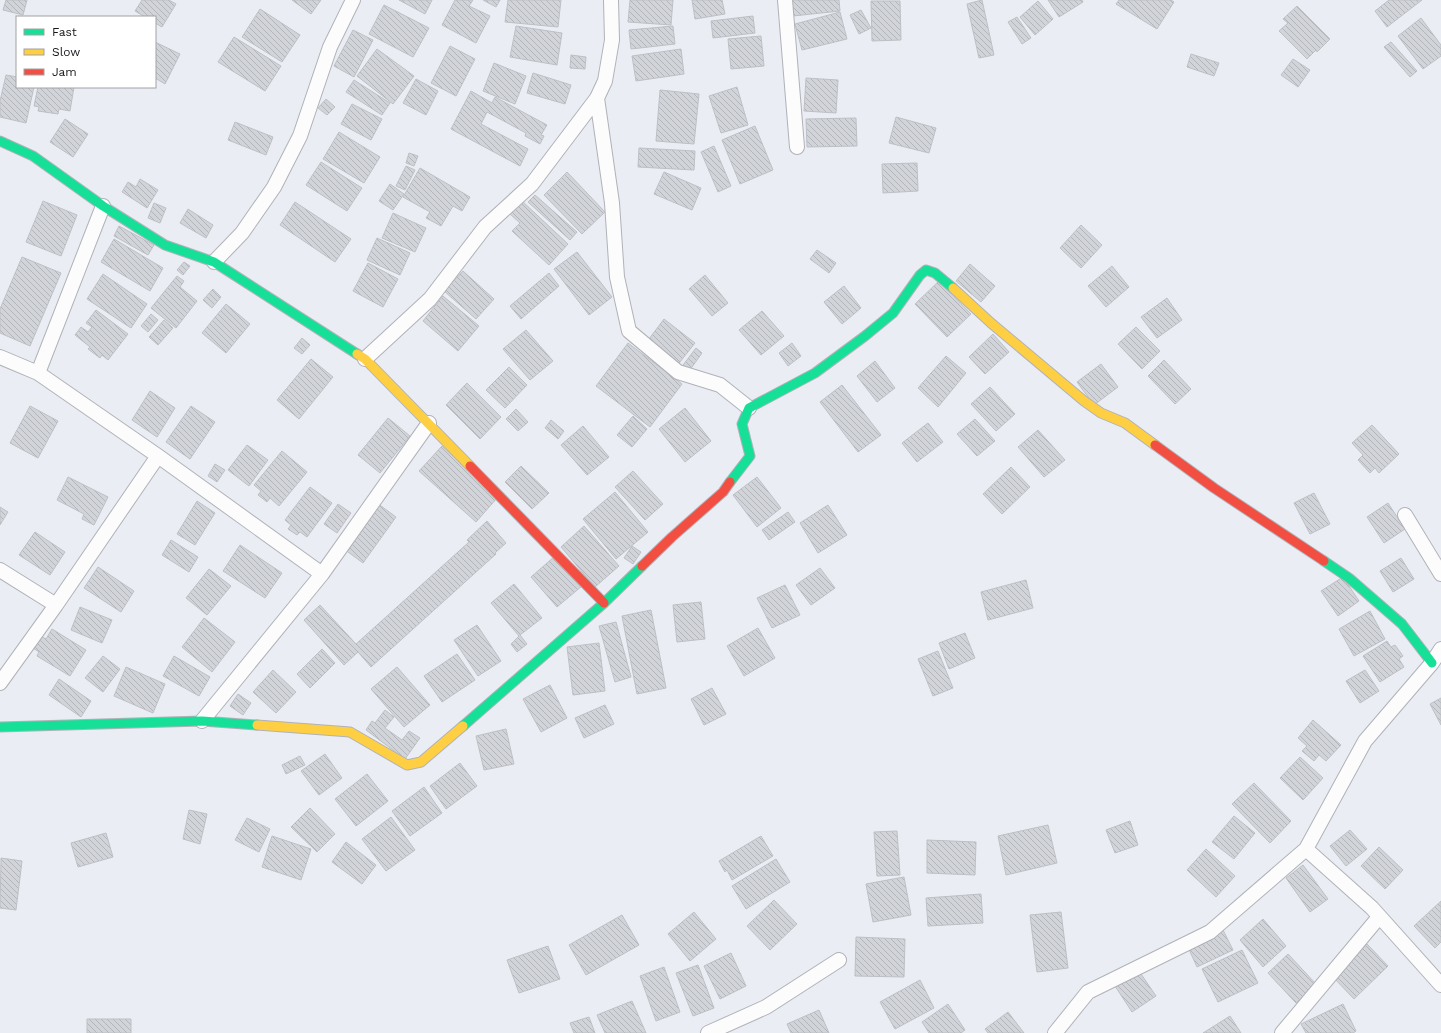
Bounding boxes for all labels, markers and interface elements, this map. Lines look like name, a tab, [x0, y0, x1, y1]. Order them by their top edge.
legend	[16, 16, 156, 88]
text: Fast	[52, 25, 77, 39]
text: Slow	[52, 45, 80, 59]
text: Jam	[52, 65, 77, 79]

